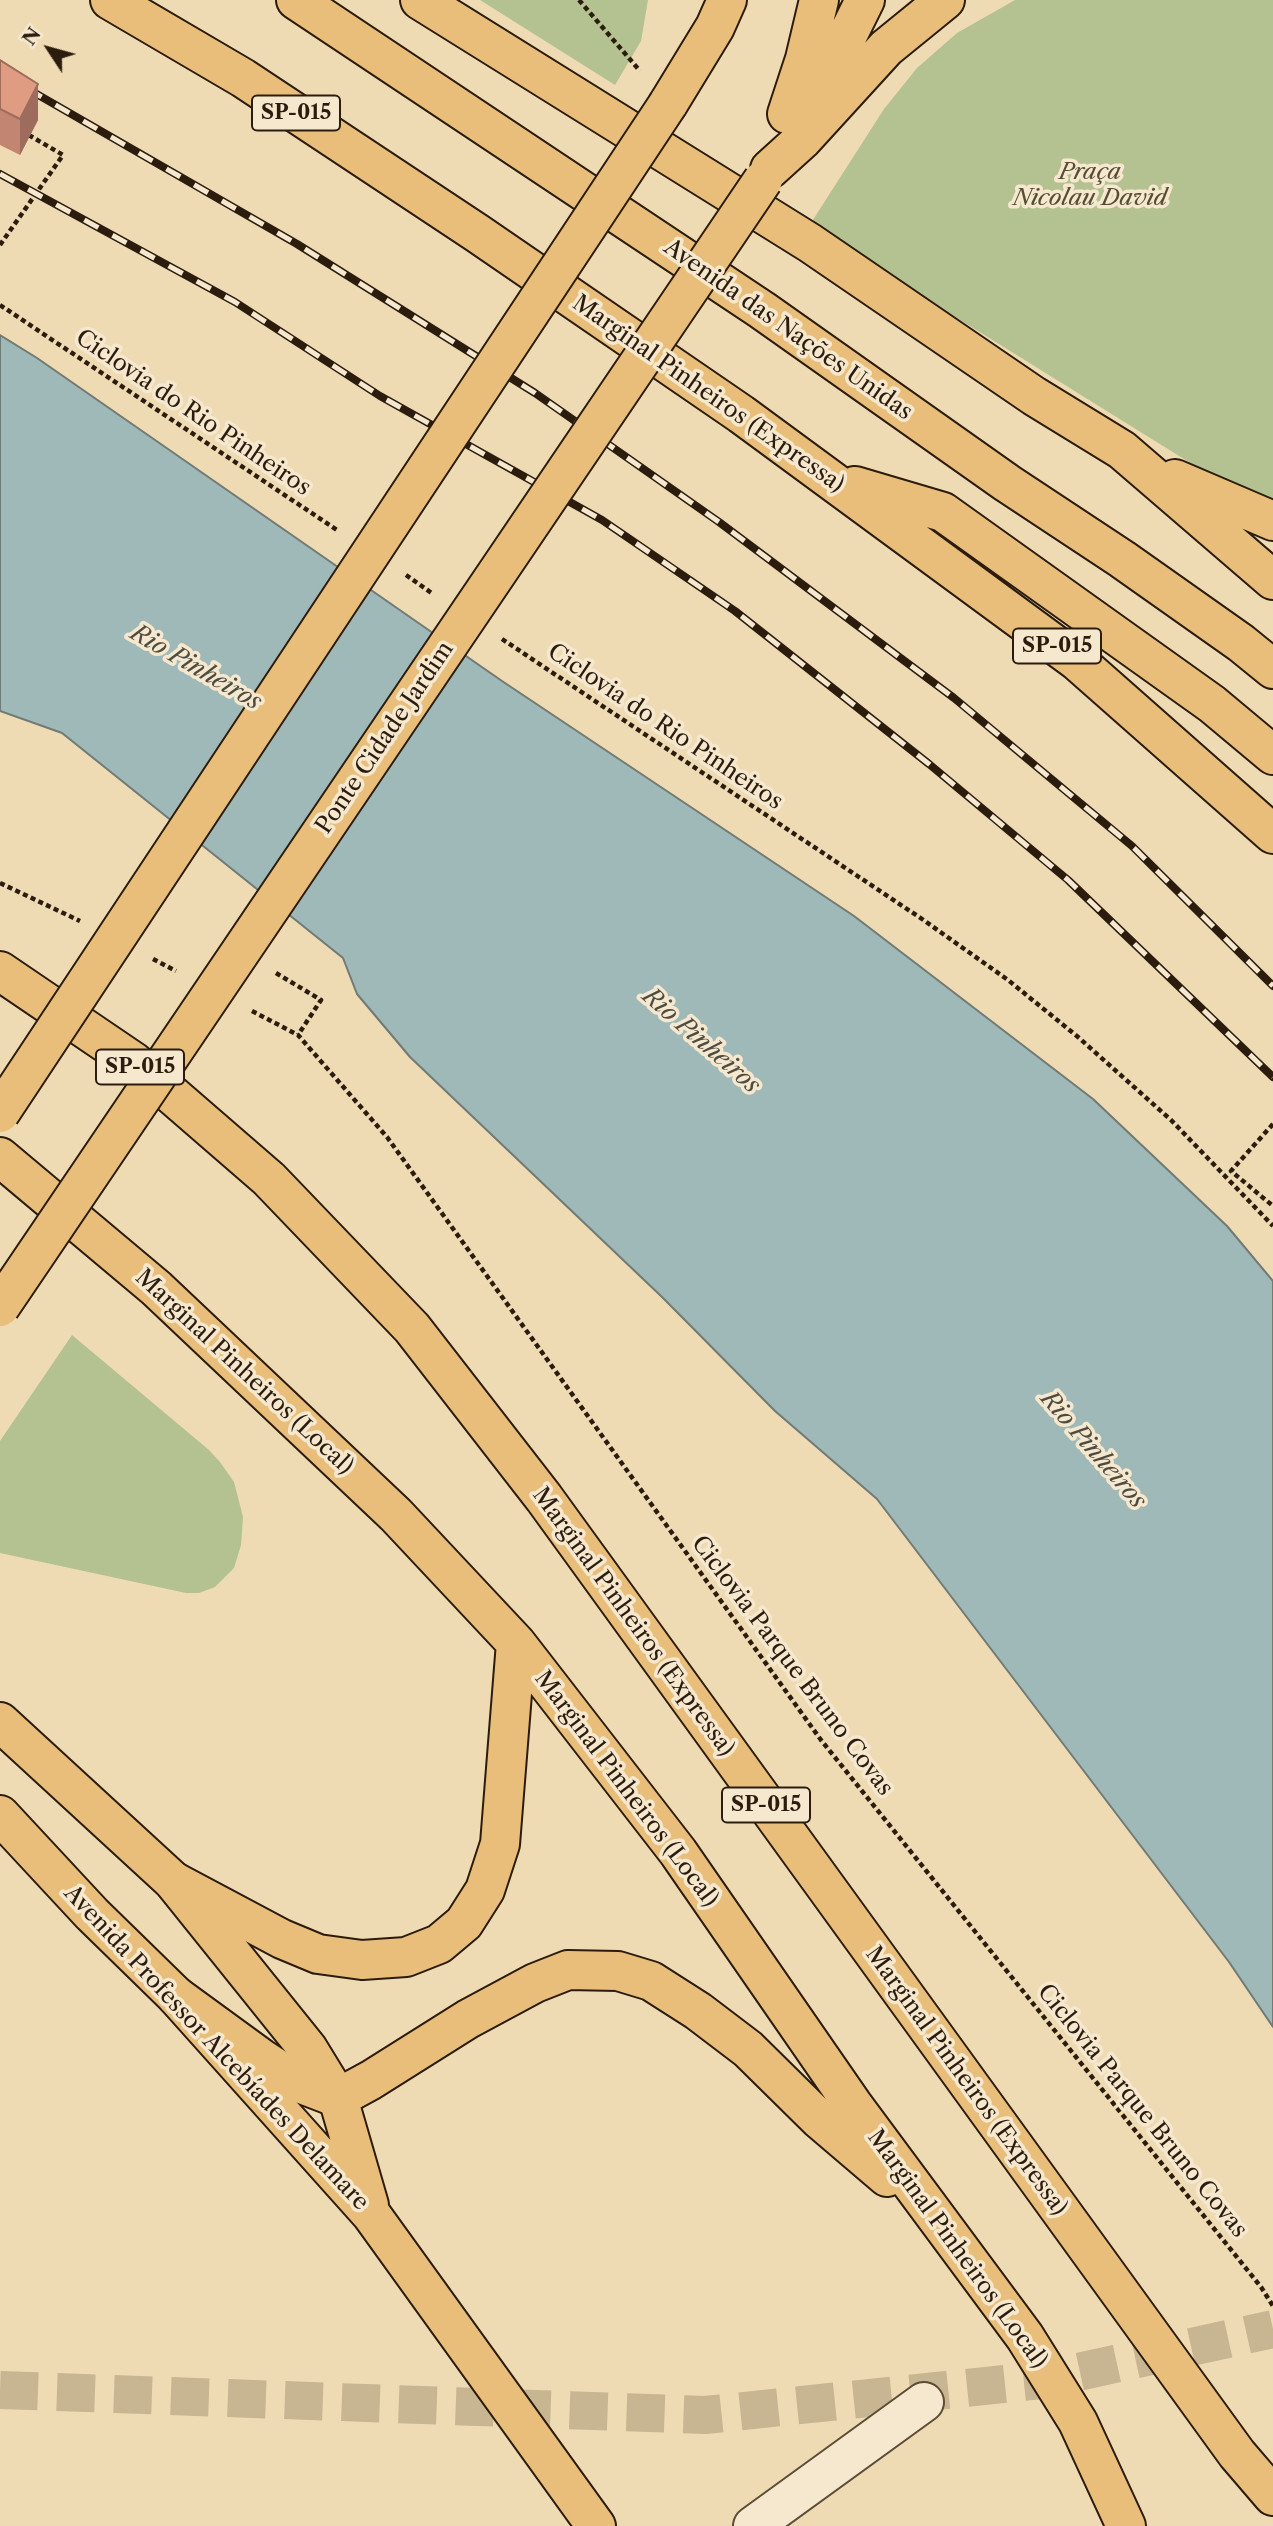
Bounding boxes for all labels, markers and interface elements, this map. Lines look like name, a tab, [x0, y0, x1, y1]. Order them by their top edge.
north arrow	[14, 14, 84, 84]
text: N	[17, 23, 46, 50]
road number: SP-015	[252, 96, 340, 130]
park label: Praça Nicolau David	[1013, 158, 1167, 212]
street label: Avenida das Nações Unidas	[658, 234, 918, 426]
street label: Marginal Pinheiros (Expressa)	[567, 289, 849, 499]
street label: Ciclovia do Rio Pinheiros	[70, 324, 316, 502]
water label: Rio Pinheiros	[125, 619, 267, 717]
road number: SP-015	[1013, 628, 1101, 664]
street label: Ponte Cidade Jardim	[310, 637, 460, 839]
street label: Ciclovia do Rio Pinheiros	[542, 638, 788, 816]
water label: Rio Pinheiros	[636, 982, 766, 1100]
road number: SP-015	[96, 1050, 184, 1084]
street label: Marginal Pinheiros (Local)	[129, 1264, 359, 1480]
water label: Rio Pinheiros	[1034, 1385, 1152, 1515]
street label: Marginal Pinheiros (Expressa)	[526, 1482, 740, 1762]
street label: Ciclovia Parque Bruno Covas	[685, 1531, 899, 1801]
street label: Marginal Pinheiros (Local)	[528, 1666, 724, 1912]
road number: SP-015	[722, 1787, 810, 1822]
street label: Avenida Professor Alcebíades Delamare	[58, 1880, 374, 2216]
street label: Marginal Pinheiros (Expressa)	[859, 1941, 1073, 2221]
street label: Ciclovia Parque Bruno Covas	[1031, 1979, 1253, 2243]
street label: Marginal Pinheiros (Local)	[861, 2124, 1053, 2374]

